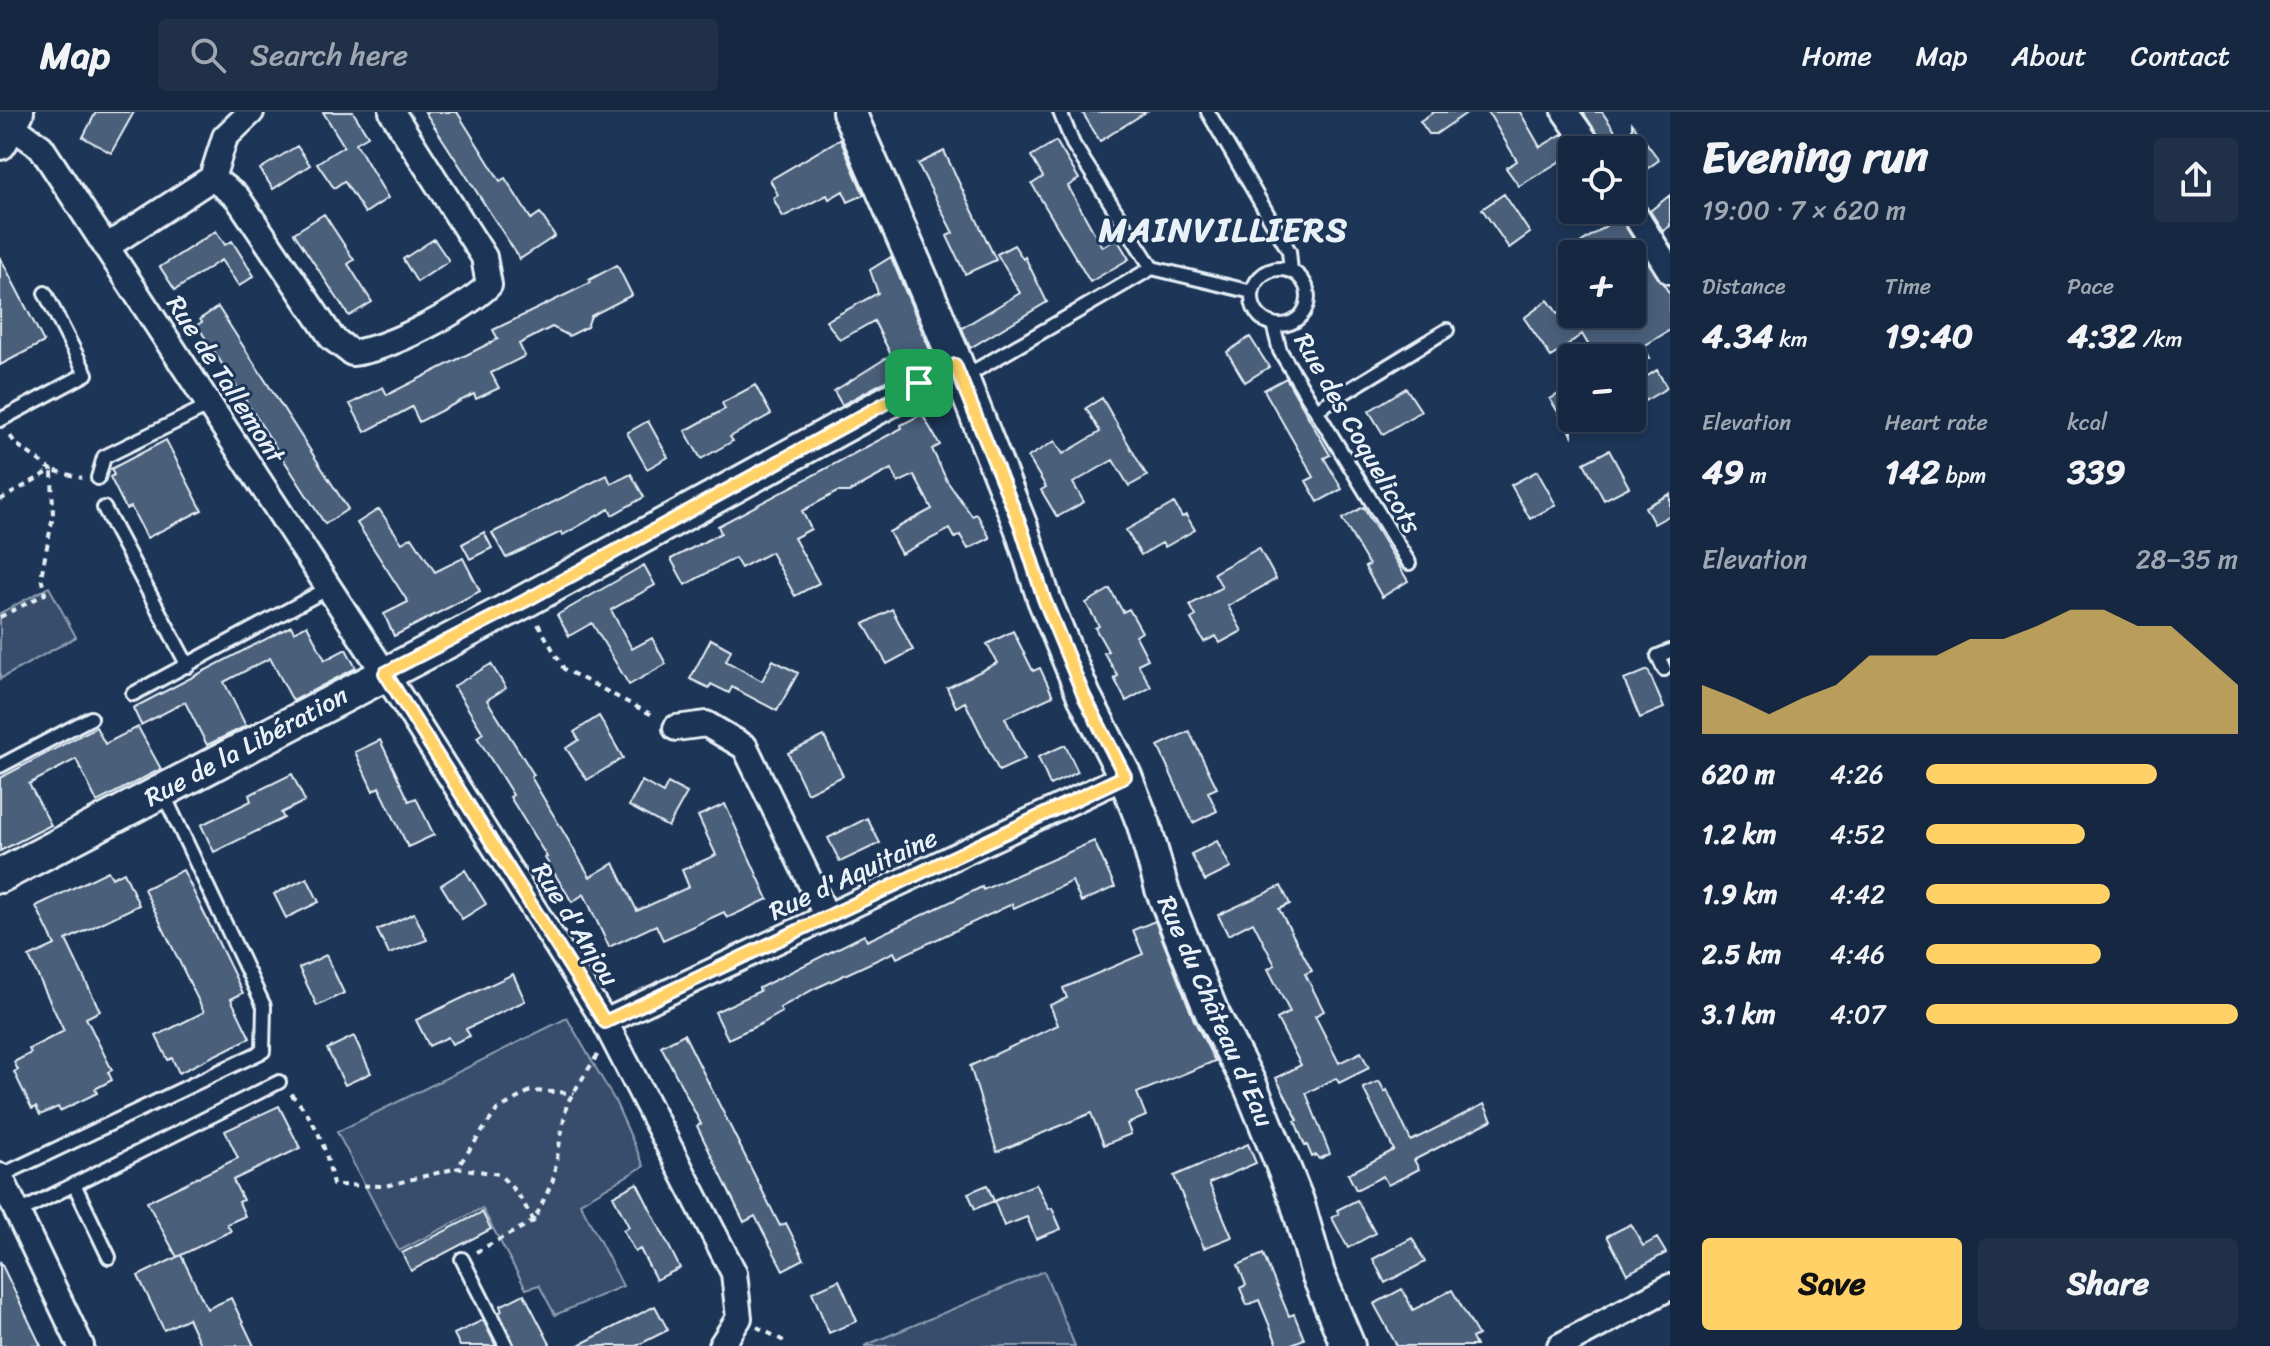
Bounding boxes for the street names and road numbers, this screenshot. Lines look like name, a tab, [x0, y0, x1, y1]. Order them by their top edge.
street label: Rue de Tallemont	[154, 285, 299, 474]
street label: Rue des Coquelicots	[1281, 323, 1435, 543]
street label: Rue de la Libération	[135, 673, 357, 819]
street label: Rue d'Aquitaine	[761, 815, 945, 933]
street label: Rue d'Anjou	[520, 853, 632, 995]
street label: Rue du Château d'Eau	[1144, 888, 1288, 1134]

